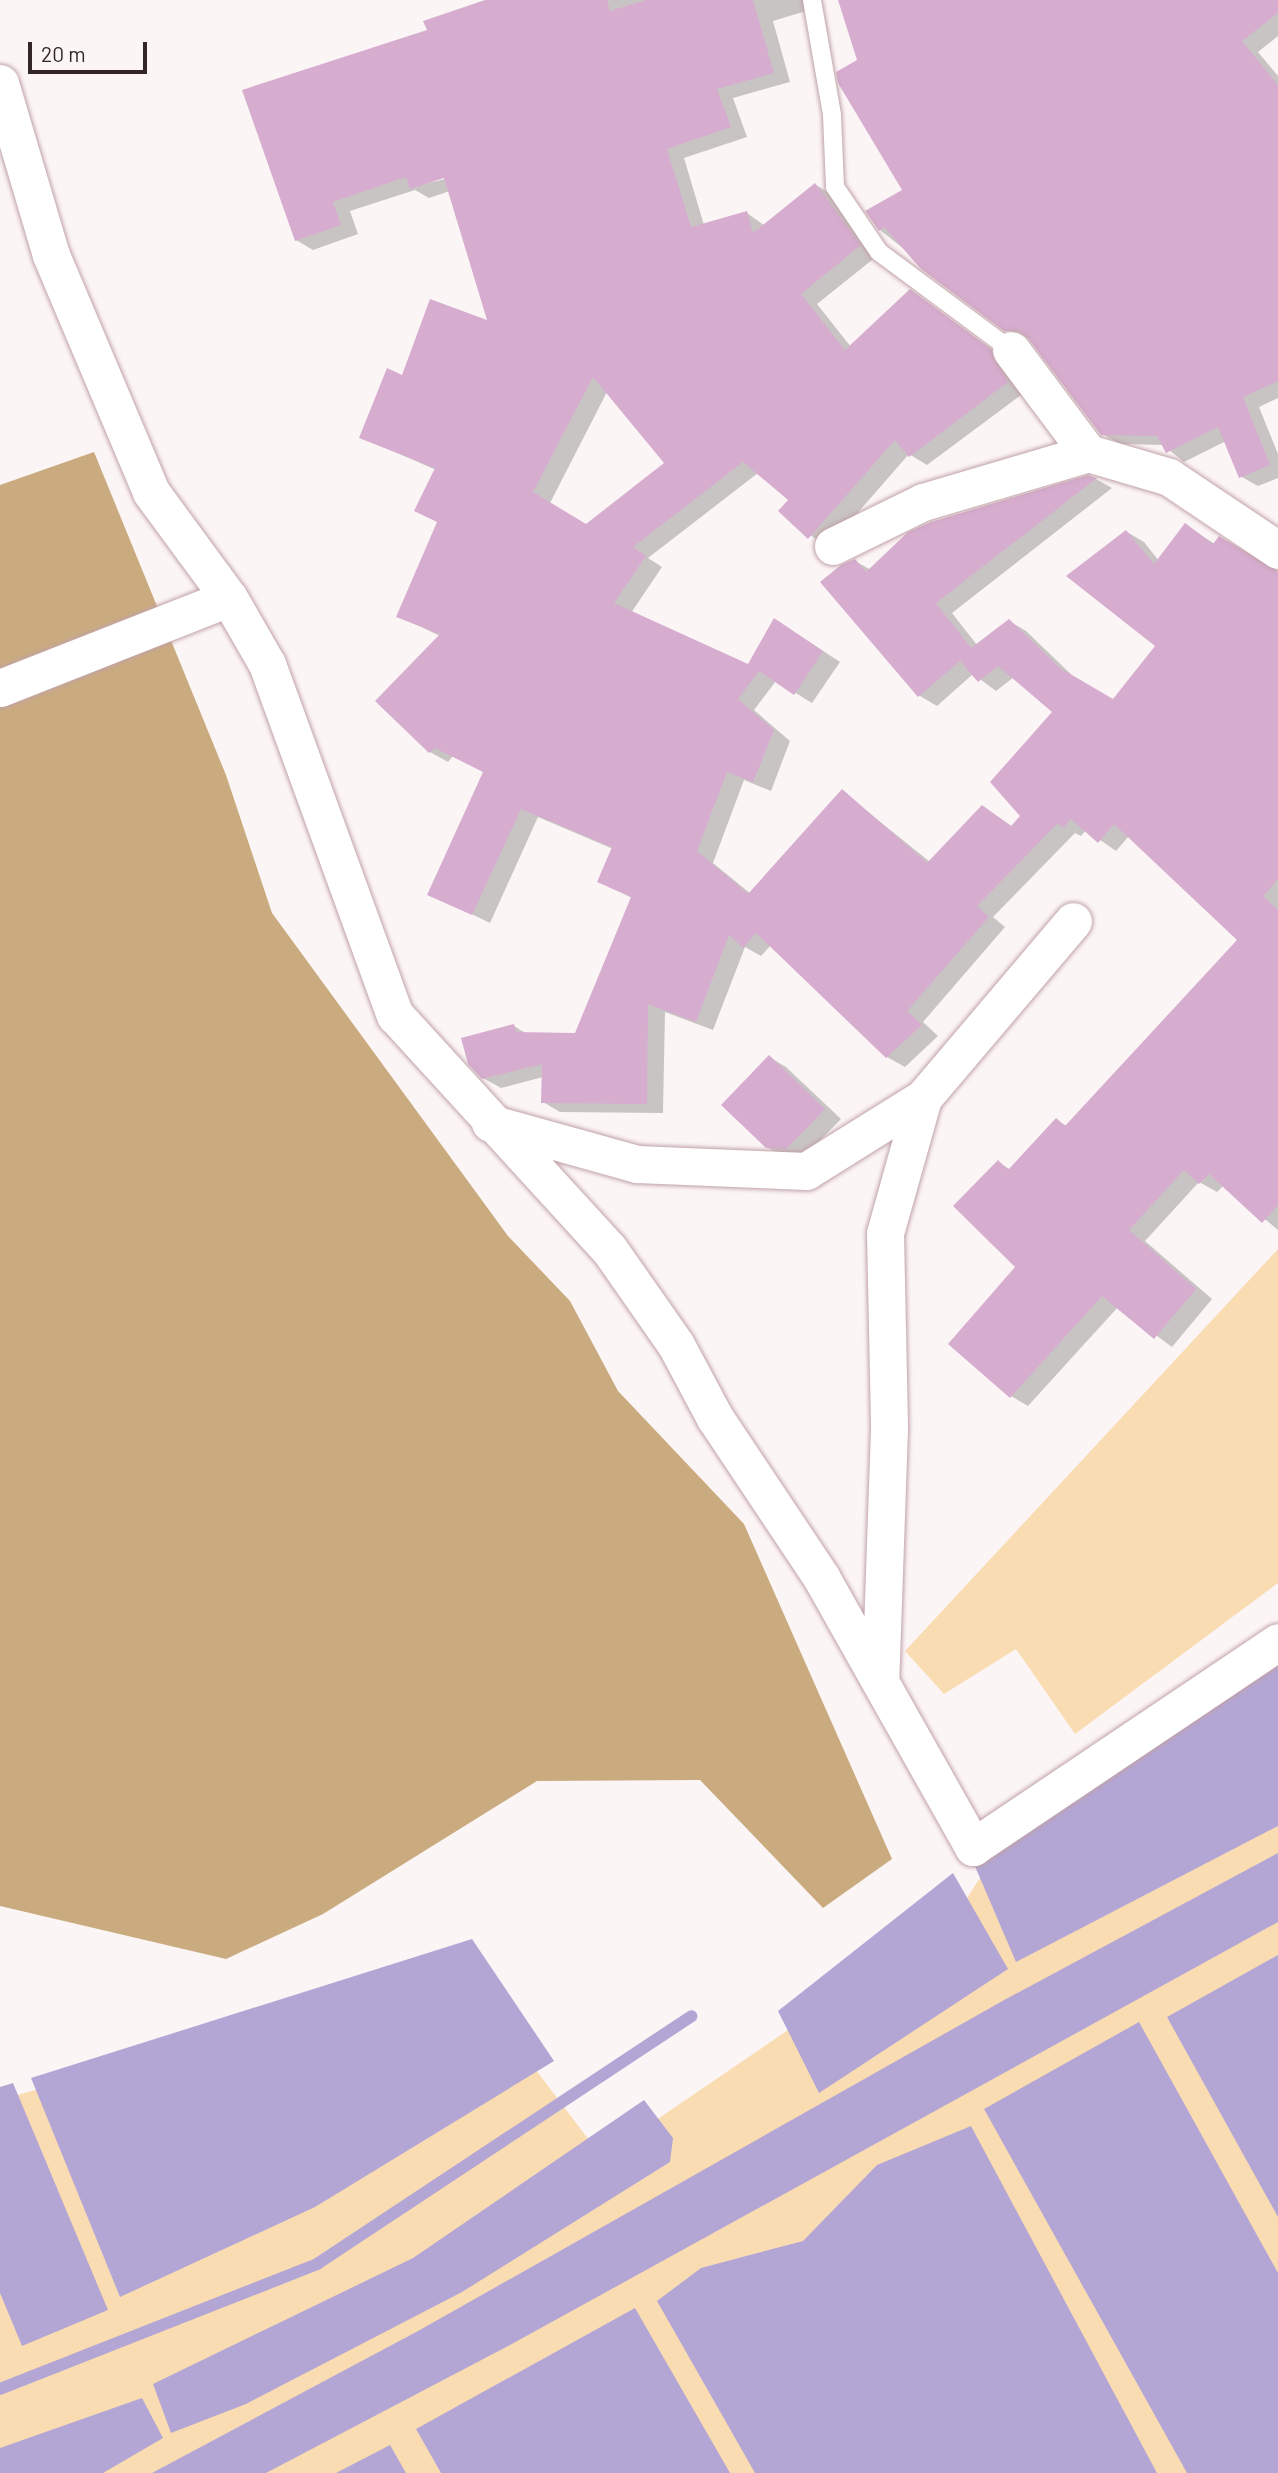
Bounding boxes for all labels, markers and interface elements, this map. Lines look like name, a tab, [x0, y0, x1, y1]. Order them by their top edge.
scale bar	[32, 28, 150, 72]
text: 20 m	[41, 41, 86, 66]

